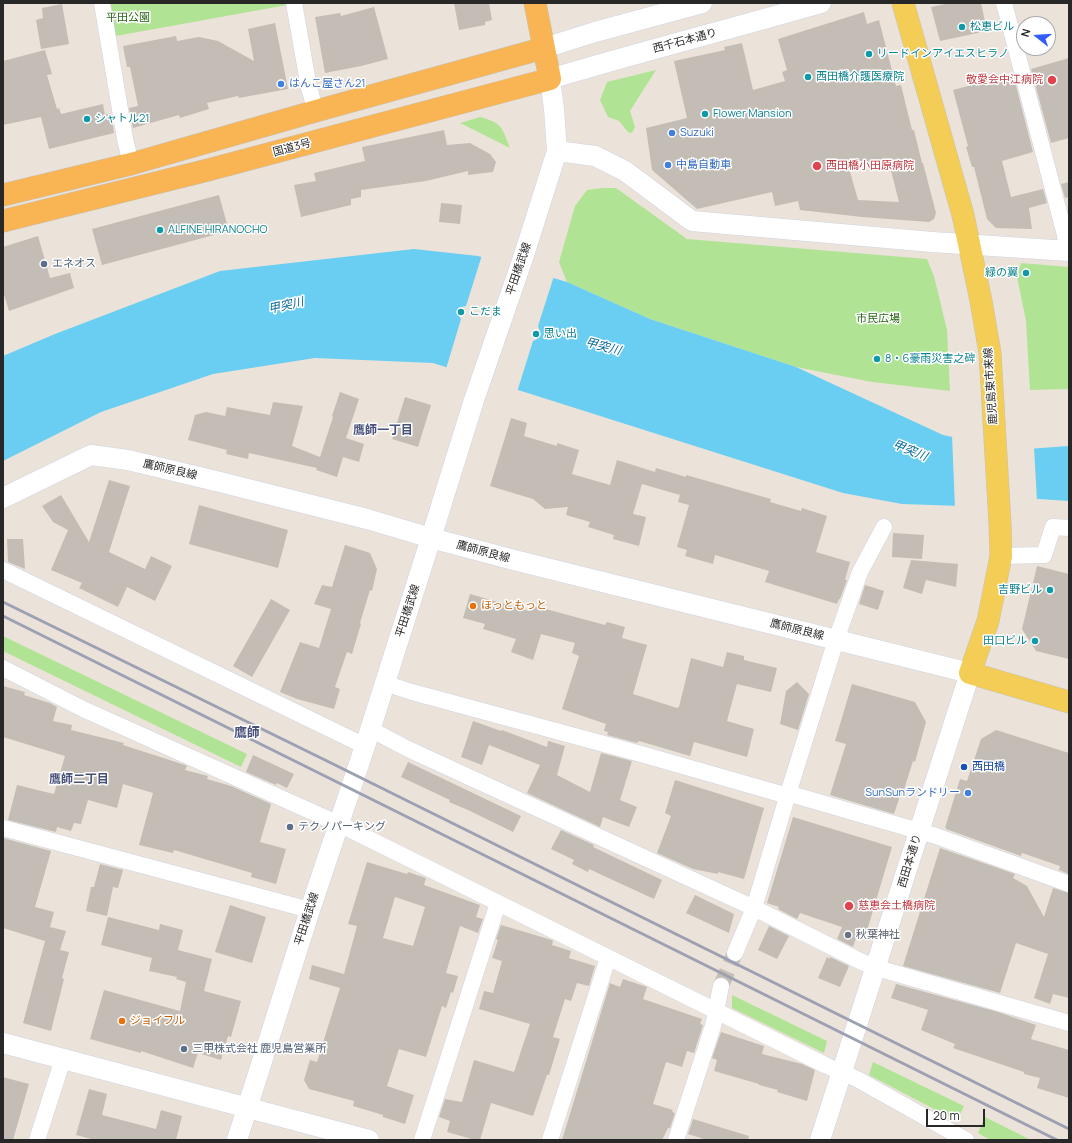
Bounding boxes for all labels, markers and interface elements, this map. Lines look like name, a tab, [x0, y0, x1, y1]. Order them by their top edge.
park label: 平田公園	[106, 11, 150, 25]
north arrow	[1016, 16, 1056, 56]
place label: 松恵ビル	[970, 20, 1014, 34]
marker: 松恵ビル	[957, 22, 967, 32]
street label: 西千石本通り	[651, 26, 719, 56]
text: N	[1017, 27, 1033, 39]
place label: リードインアイエスヒラノ	[877, 47, 1009, 61]
marker: リードインアイエスヒラノ	[864, 49, 874, 59]
place label: 西田橋介護医療院	[816, 70, 904, 84]
marker: 西田橋介護医療院	[803, 72, 813, 82]
place label: 敬愛会中江病院	[966, 73, 1043, 87]
marker: 敬愛会中江病院	[1046, 74, 1058, 86]
place label: はんこ屋さん21	[289, 77, 366, 91]
marker: はんこ屋さん21	[276, 79, 286, 89]
place label: Flower Mansion	[713, 107, 791, 121]
marker: Flower Mansion	[700, 109, 710, 119]
place label: シャトル21	[95, 112, 150, 126]
marker: シャトル21	[82, 114, 92, 124]
place label: Suzuki	[680, 126, 714, 140]
marker: Suzuki	[667, 128, 677, 138]
street label: 国道3号	[271, 137, 313, 159]
place label: 中島自動車	[676, 158, 731, 172]
place label: 西田橋小田原病院	[826, 159, 914, 173]
marker: 中島自動車	[663, 160, 673, 170]
marker: 西田橋小田原病院	[811, 160, 823, 172]
place label: ALFINE HIRANOCHO	[168, 223, 268, 237]
marker: ALFINE HIRANOCHO	[155, 225, 165, 235]
street label: 平田橋武線	[504, 241, 534, 297]
place label: エネオス	[52, 257, 96, 271]
marker: エネオス	[39, 259, 49, 269]
place label: 緑の翼	[985, 266, 1018, 280]
marker: 緑の翼	[1021, 268, 1031, 278]
water label: 甲突川	[267, 295, 305, 317]
place label: こだま	[469, 305, 502, 319]
marker: こだま	[456, 307, 466, 317]
park label: 市民広場	[856, 312, 900, 326]
place label: 思い出	[544, 327, 577, 341]
marker: 思い出	[531, 329, 541, 339]
water label: 甲突川	[584, 335, 622, 359]
street label: 鹿児島東市来線	[982, 347, 1000, 425]
place label: 8・6豪雨災害之碑	[885, 352, 975, 366]
marker: 8・6豪雨災害之碑	[872, 354, 882, 364]
district label: 鷹師一丁目	[353, 424, 413, 438]
water label: 甲突川	[891, 438, 929, 464]
street label: 鷹師原良線	[142, 457, 198, 483]
street label: 鷹師原良線	[455, 539, 511, 565]
street label: 平田橋武線	[393, 583, 423, 639]
place label: 吉野ビル	[998, 583, 1042, 597]
marker: 吉野ビル	[1045, 585, 1055, 595]
place label: ほっともっと	[481, 599, 547, 613]
marker: ほっともっと	[468, 601, 478, 611]
street label: 鷹師原良線	[769, 617, 825, 643]
place label: 田口ビル	[983, 634, 1027, 648]
marker: 田口ビル	[1030, 636, 1040, 646]
district label: 鷹師	[234, 725, 260, 741]
place label: 西田橋	[972, 760, 1005, 774]
marker: 西田橋	[959, 762, 969, 772]
district label: 鷹師二丁目	[49, 773, 109, 787]
place label: SunSunランドリー	[865, 786, 960, 800]
marker: SunSunランドリー	[963, 788, 973, 798]
place label: テクノパーキング	[298, 820, 386, 834]
marker: テクノパーキング	[285, 822, 295, 832]
street label: 西田本通り	[896, 833, 924, 889]
street label: 平田橋武線	[292, 891, 322, 947]
place label: 慈恵会土橋病院	[858, 899, 935, 913]
marker: 慈恵会土橋病院	[843, 900, 855, 912]
place label: 秋葉神社	[856, 928, 900, 942]
marker: 秋葉神社	[843, 930, 853, 940]
place label: ジョイフル	[130, 1014, 185, 1028]
marker: ジョイフル	[117, 1016, 127, 1026]
place label: 三甲株式会社 鹿児島営業所	[192, 1042, 326, 1056]
marker: 三甲株式会社 鹿児島営業所	[179, 1044, 189, 1054]
scale bar	[928, 1101, 987, 1127]
text: 20 m	[933, 1107, 960, 1124]

